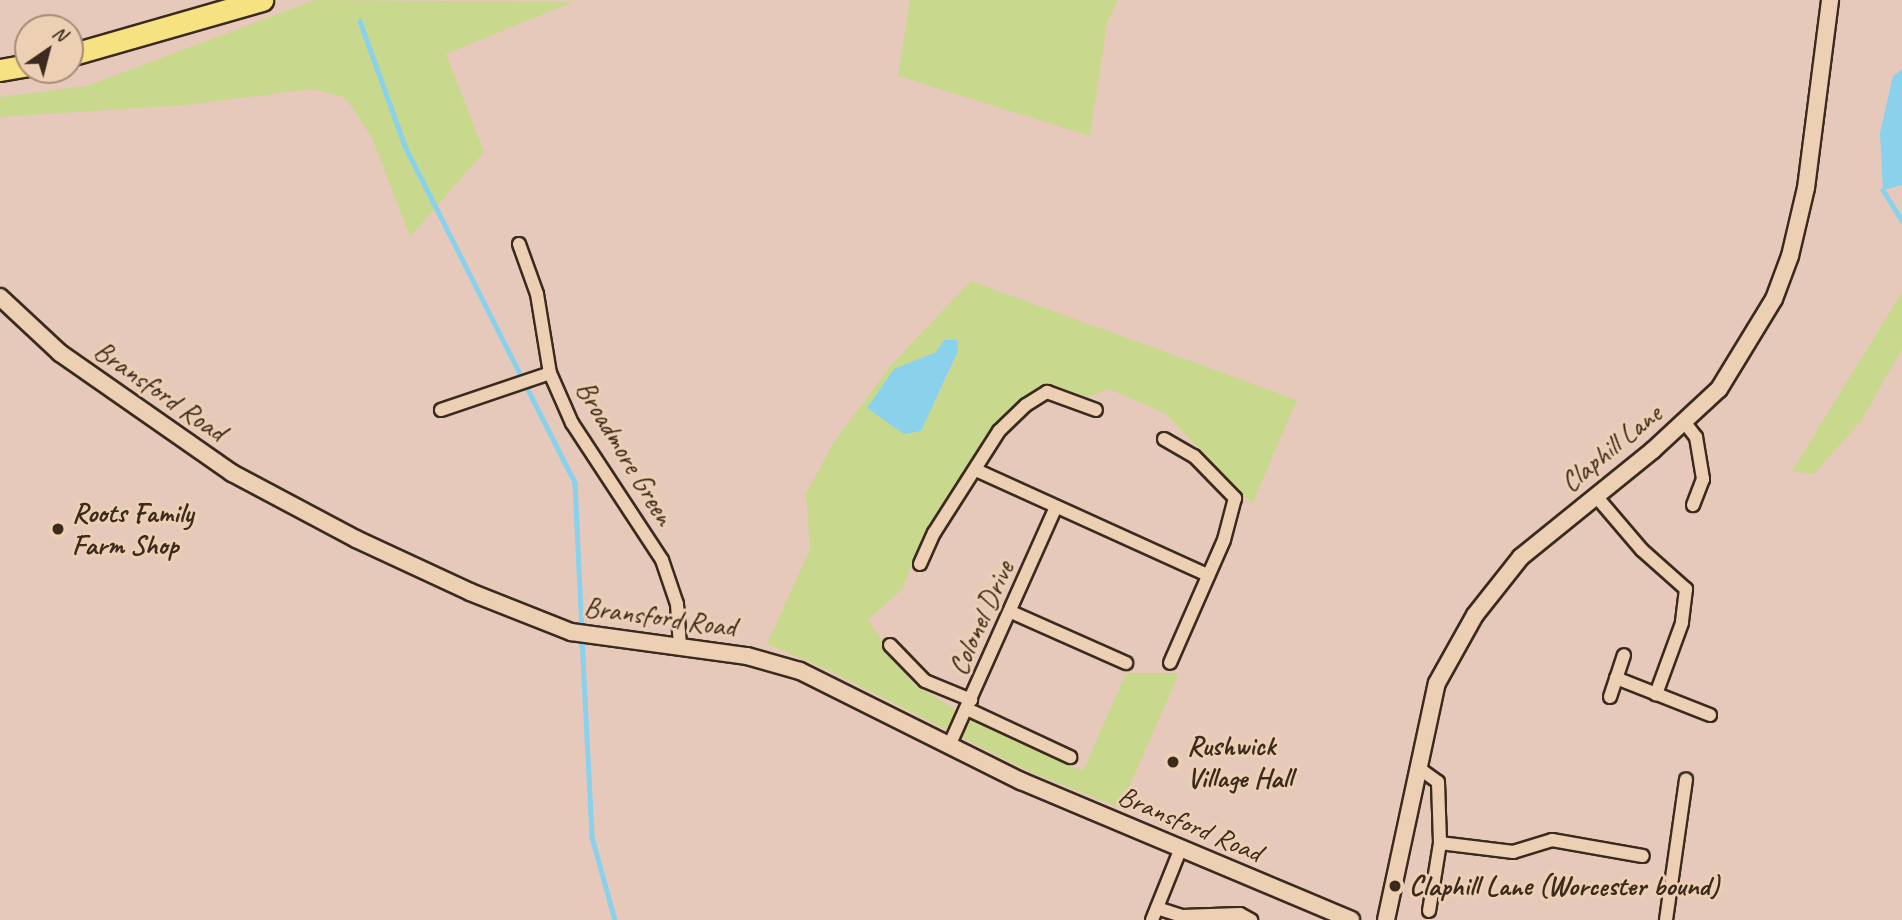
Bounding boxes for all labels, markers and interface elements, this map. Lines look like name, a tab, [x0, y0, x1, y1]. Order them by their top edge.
north arrow	[14, 14, 84, 84]
text: N	[48, 20, 72, 47]
street label: Bransford Road	[88, 334, 232, 448]
street label: Broadmore Green	[569, 375, 681, 531]
street label: Claphill Lane	[1553, 397, 1669, 499]
place label: Roots Family Farm Shop	[72, 496, 194, 562]
marker: Roots Family Farm Shop	[50, 521, 66, 537]
street label: Colonel Drive	[941, 556, 1021, 680]
street label: Bransford Road	[583, 590, 737, 644]
place label: Rushwick Village Hall	[1187, 729, 1293, 795]
marker: Rushwick Village Hall	[1165, 754, 1181, 770]
street label: Bransford Road	[1114, 779, 1266, 869]
place label: Claphill Lane (Worcester bound)	[1409, 869, 1720, 903]
marker: Claphill Lane (Worcester bound)	[1387, 878, 1403, 894]

